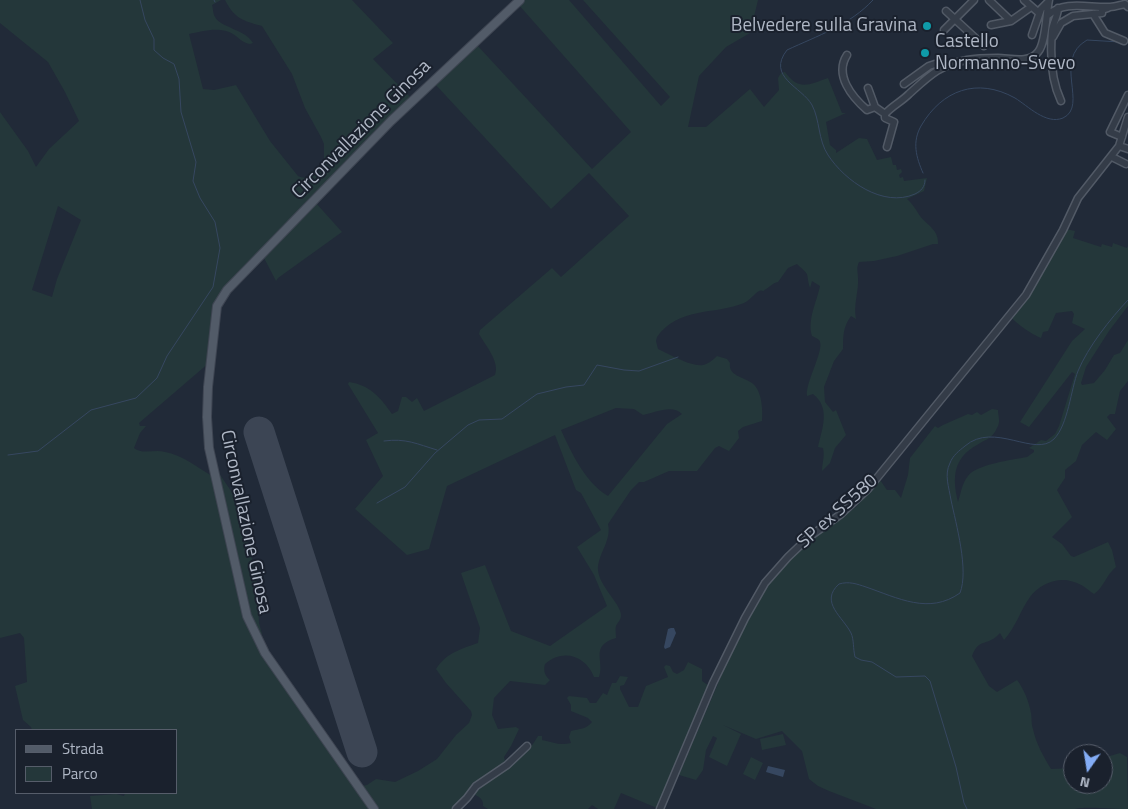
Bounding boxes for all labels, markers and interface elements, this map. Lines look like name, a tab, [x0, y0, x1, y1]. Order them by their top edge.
place label: Belvedere sulla Gravina	[731, 15, 917, 37]
marker: Belvedere sulla Gravina	[921, 20, 933, 32]
place label: Castello Normanno-Svevo	[935, 31, 1076, 75]
marker: Castello Normanno-Svevo	[919, 47, 931, 59]
street label: Circonvallazione Ginosa	[288, 56, 436, 204]
street label: Circonvallazione Ginosa	[214, 428, 276, 616]
street label: SP ex SS580	[793, 470, 883, 554]
legend	[15, 729, 178, 794]
text: Strada	[62, 737, 103, 760]
north arrow	[1063, 744, 1113, 794]
text: Parco	[62, 762, 98, 785]
text: N	[1078, 772, 1092, 794]

